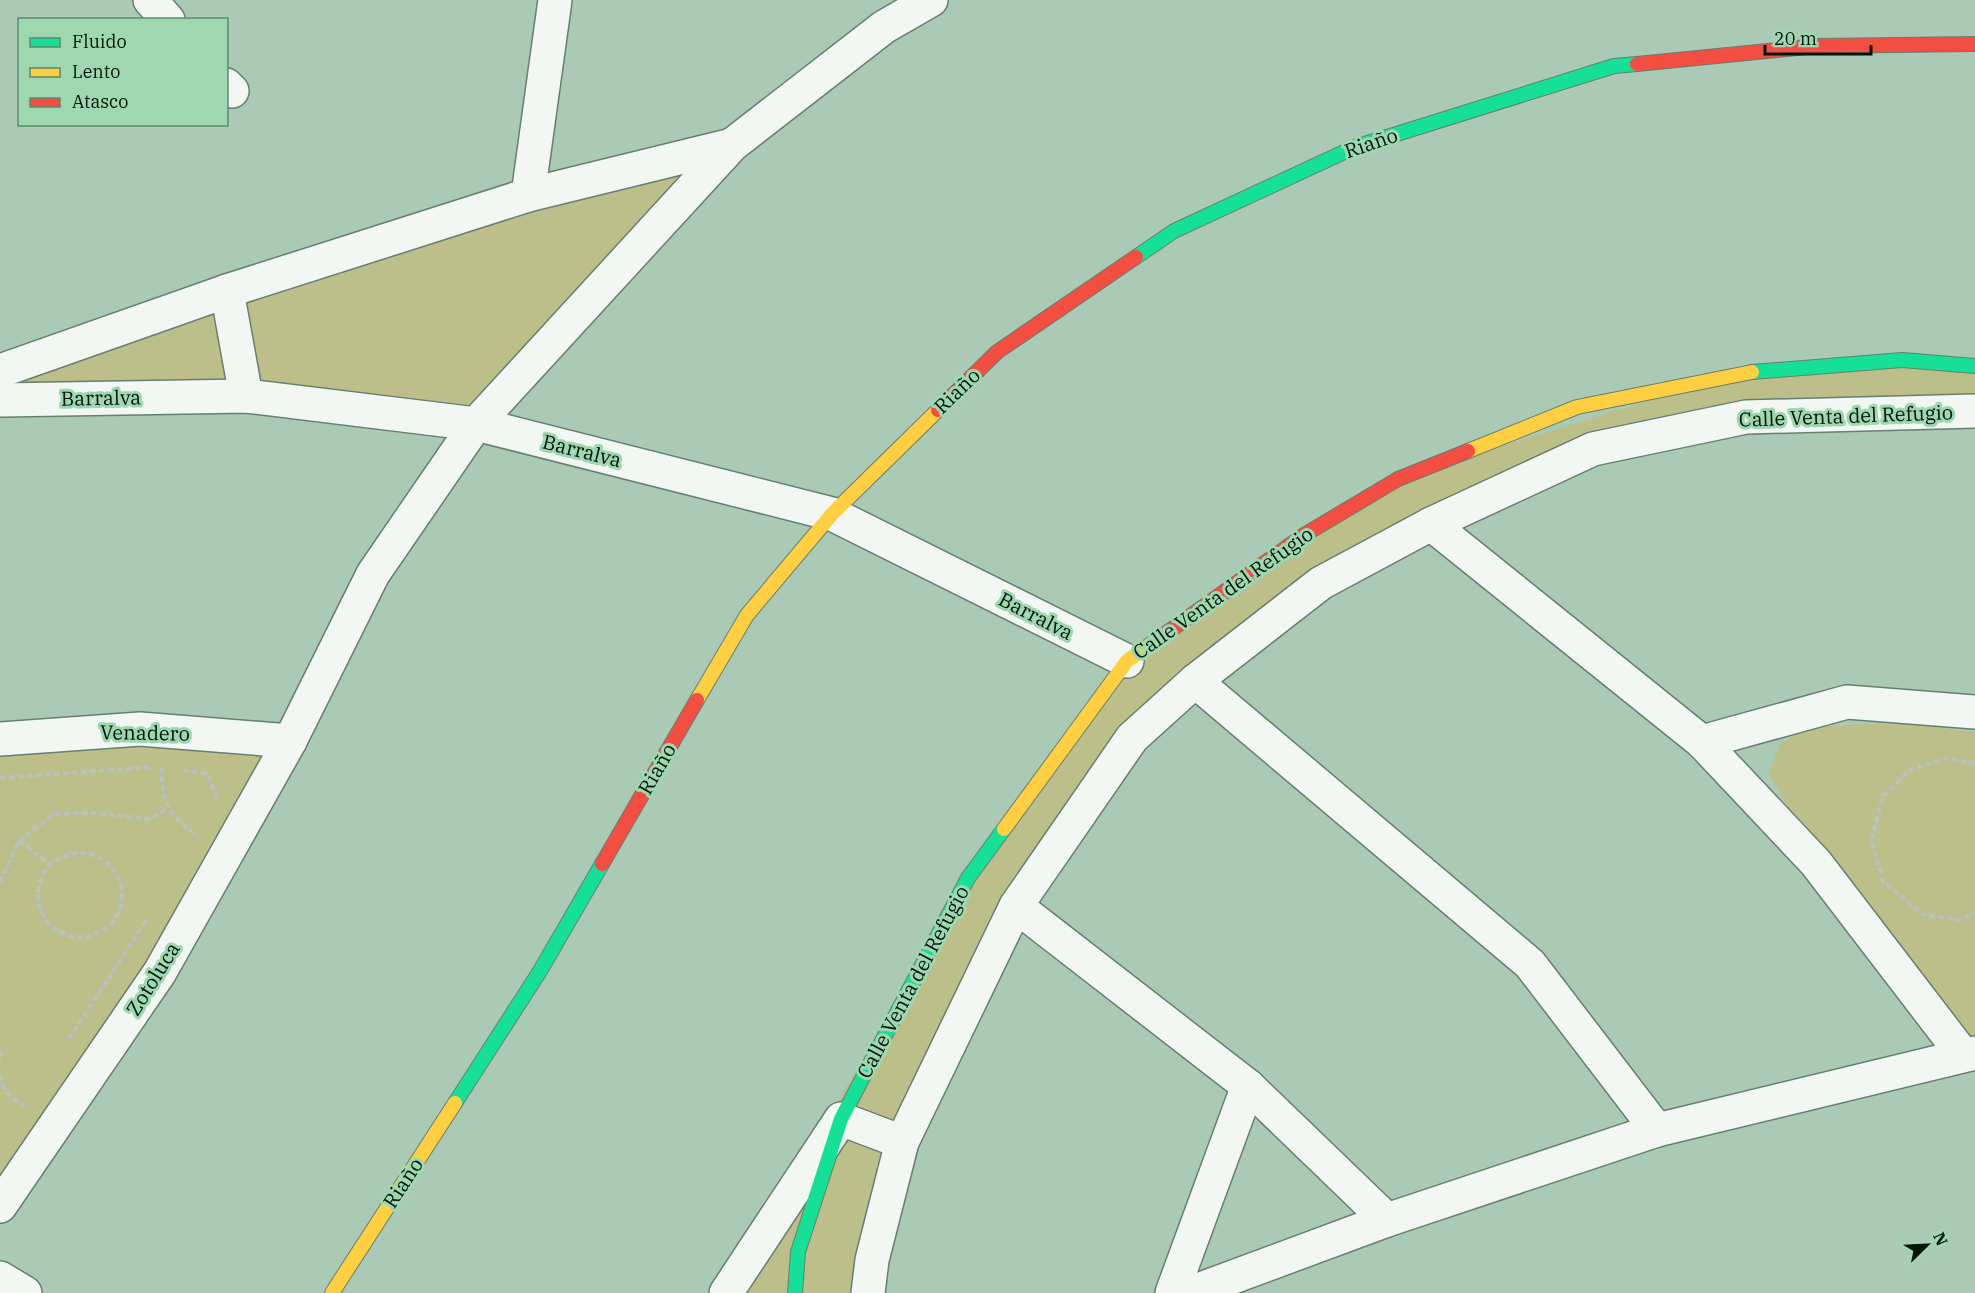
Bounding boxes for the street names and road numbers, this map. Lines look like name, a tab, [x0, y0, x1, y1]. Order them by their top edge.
street label: Riaño	[1341, 121, 1401, 164]
street label: Riaño	[928, 362, 986, 419]
street label: Barralva	[61, 383, 141, 412]
street label: Calle Venta del Refugio	[1738, 398, 1954, 433]
street label: Barralva	[540, 428, 624, 473]
street label: Calle Venta del Refugio	[1127, 520, 1318, 665]
street label: Barralva	[994, 585, 1078, 646]
street label: Venadero	[100, 718, 190, 747]
street label: Riaño	[631, 738, 682, 799]
street label: Calle Venta del Refugio	[850, 881, 975, 1083]
street label: Zotoluca	[119, 937, 186, 1021]
street label: Riaño	[376, 1152, 429, 1213]

